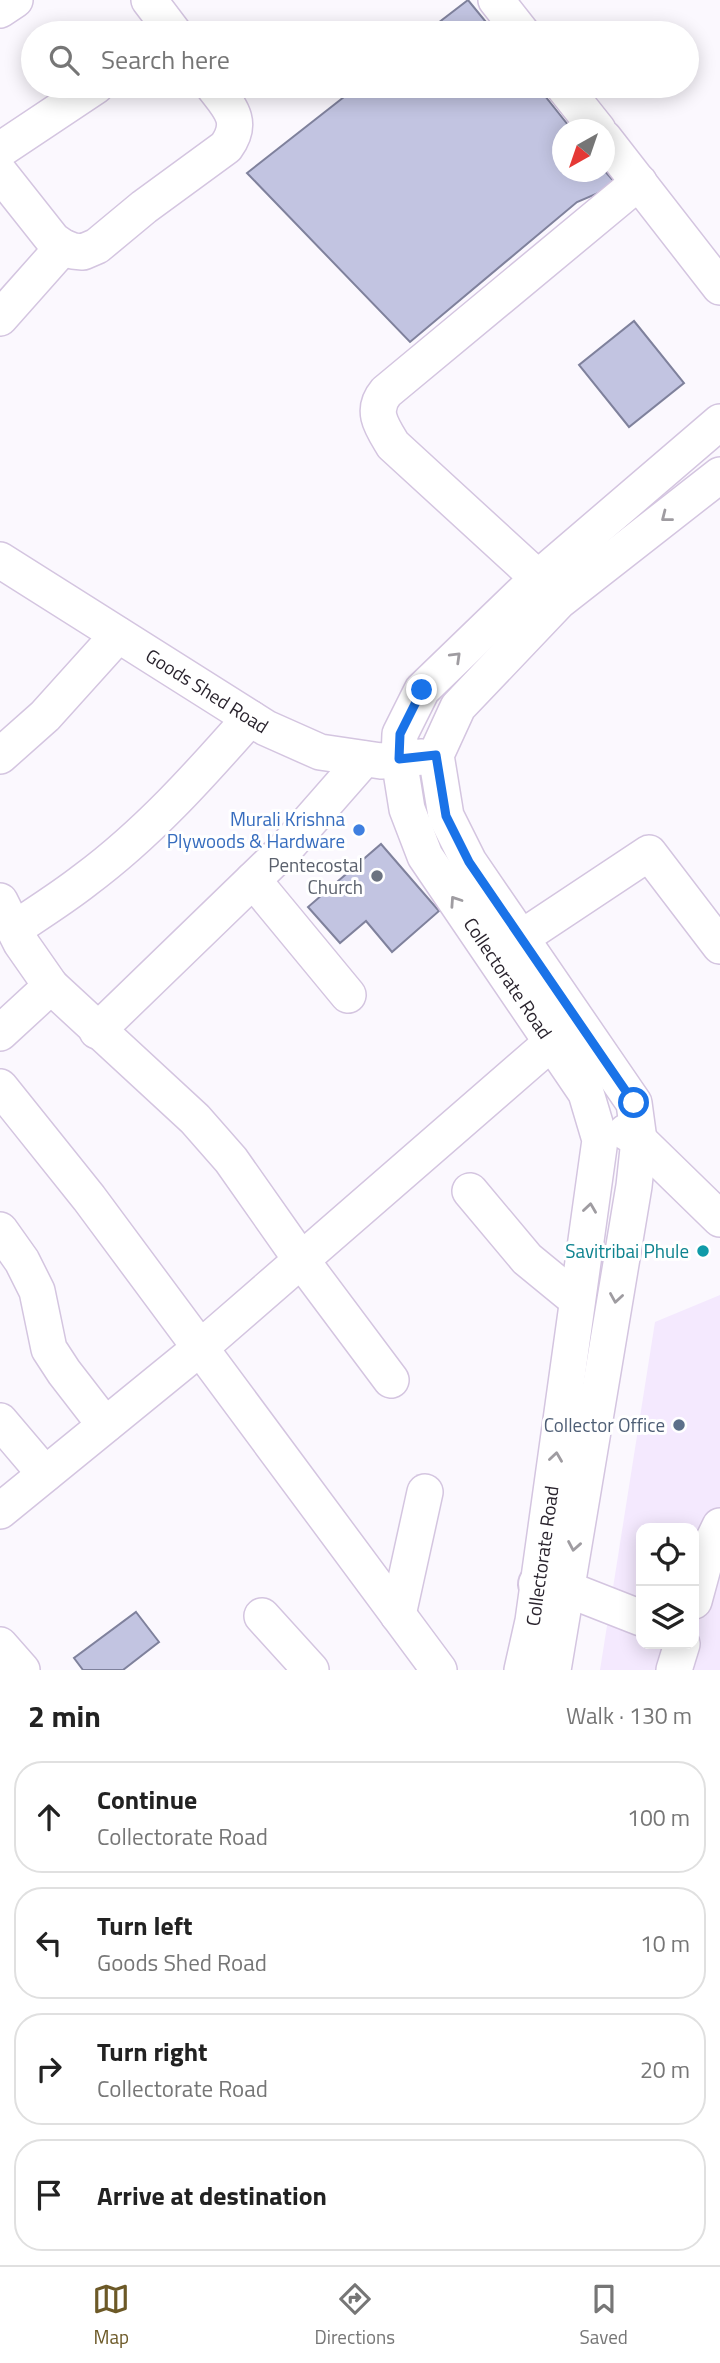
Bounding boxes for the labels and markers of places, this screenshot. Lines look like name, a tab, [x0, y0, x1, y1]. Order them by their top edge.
place label: Murali Krishna Plywoods & Hardware	[167, 804, 345, 855]
marker: Murali Krishna Plywoods & Hardware	[351, 822, 367, 838]
place label: Pentecostal Church	[268, 850, 363, 901]
marker: Pentecostal Church	[369, 868, 385, 884]
place label: Savitribai Phule	[565, 1236, 689, 1265]
marker: Savitribai Phule	[695, 1243, 711, 1259]
place label: Collector Office	[544, 1410, 665, 1439]
marker: Collector Office	[671, 1417, 687, 1433]

